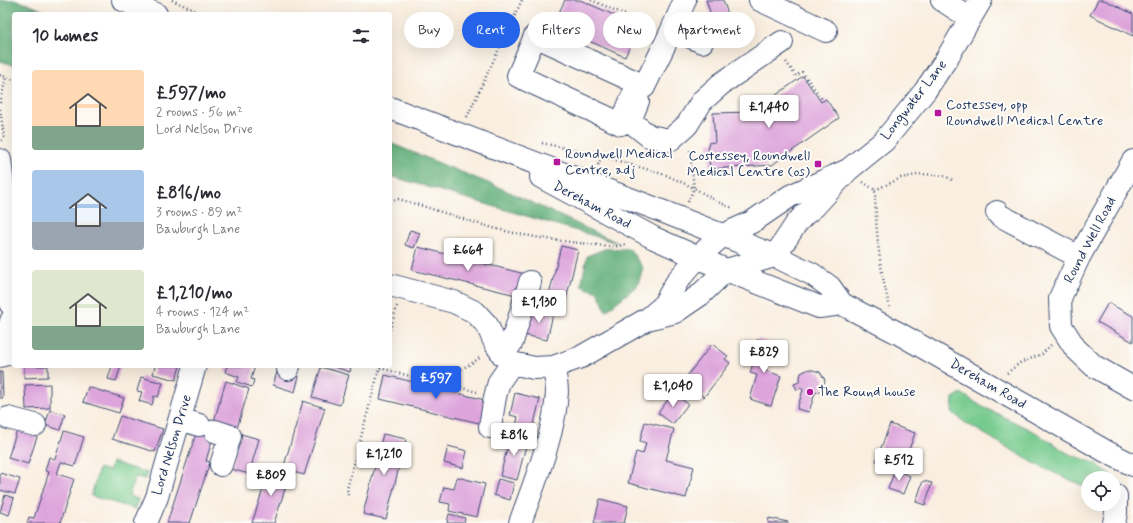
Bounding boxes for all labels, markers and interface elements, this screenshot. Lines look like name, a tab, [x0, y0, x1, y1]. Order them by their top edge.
chip: Buy	[404, 12, 454, 48]
chip: Rent	[462, 12, 520, 48]
chip: Filters	[528, 12, 595, 48]
chip: New	[603, 12, 656, 48]
chip: Apartment	[664, 12, 755, 48]
text: 10 homes	[32, 25, 98, 47]
icon: filters	[350, 25, 372, 47]
street label: Longwater Lane	[877, 56, 952, 144]
text: £597/mo	[156, 82, 226, 104]
icon: home	[64, 86, 112, 134]
pin: £1,440	[736, 95, 802, 129]
place label: Costessey, opp Roundwell Medical Centre	[946, 96, 1103, 130]
text: £1,440	[749, 99, 789, 116]
text: 2 rooms · 56 m²	[156, 104, 243, 121]
marker: Costessey, opp Roundwell Medical Centre	[933, 108, 943, 118]
text: Lord Nelson Drive	[156, 121, 253, 138]
place label: Roundwell Medical Centre, adj	[565, 145, 673, 179]
place label: Costessey, Roundwell Medical Centre (os)	[687, 147, 810, 181]
marker: Roundwell Medical Centre, adj	[552, 157, 562, 167]
marker: Costessey, Roundwell Medical Centre (os)	[813, 159, 823, 169]
street label: Dereham Road	[550, 177, 634, 233]
text: £816/mo	[156, 182, 221, 204]
icon: home	[64, 186, 112, 234]
street label: Round Well Road	[1060, 194, 1120, 286]
text: 3 rooms · 89 m²	[156, 204, 242, 221]
text: Bawburgh Lane	[156, 221, 240, 238]
pin: £664	[444, 238, 492, 272]
text: £664	[453, 242, 483, 259]
text: £1,210/mo	[156, 282, 233, 304]
icon: home	[64, 286, 112, 334]
pin: £1,130	[506, 290, 572, 324]
text: £1,130	[521, 294, 557, 311]
text: 4 rooms · 124 m²	[156, 304, 249, 321]
text: Bawburgh Lane	[156, 321, 240, 338]
pin: £829	[740, 340, 788, 374]
text: £829	[749, 344, 779, 361]
street label: Dereham Road	[946, 355, 1030, 413]
pin: £597	[412, 366, 460, 400]
text: £597	[420, 370, 452, 387]
pin: £1,040	[640, 374, 706, 408]
text: £1,040	[653, 378, 693, 395]
place label: The Round house	[818, 383, 916, 401]
marker: The Round house	[805, 387, 815, 397]
street label: Lord Nelson Drive	[148, 392, 196, 498]
pin: £816	[490, 423, 538, 457]
text: £816	[500, 427, 528, 444]
pin: £1,210	[351, 442, 417, 476]
text: £1,210	[366, 446, 402, 463]
pin: £512	[875, 448, 923, 482]
text: £512	[884, 452, 914, 469]
pin: £809	[247, 463, 295, 497]
text: £809	[256, 467, 286, 484]
map controls	[1081, 471, 1121, 511]
button: locate	[1081, 471, 1121, 511]

